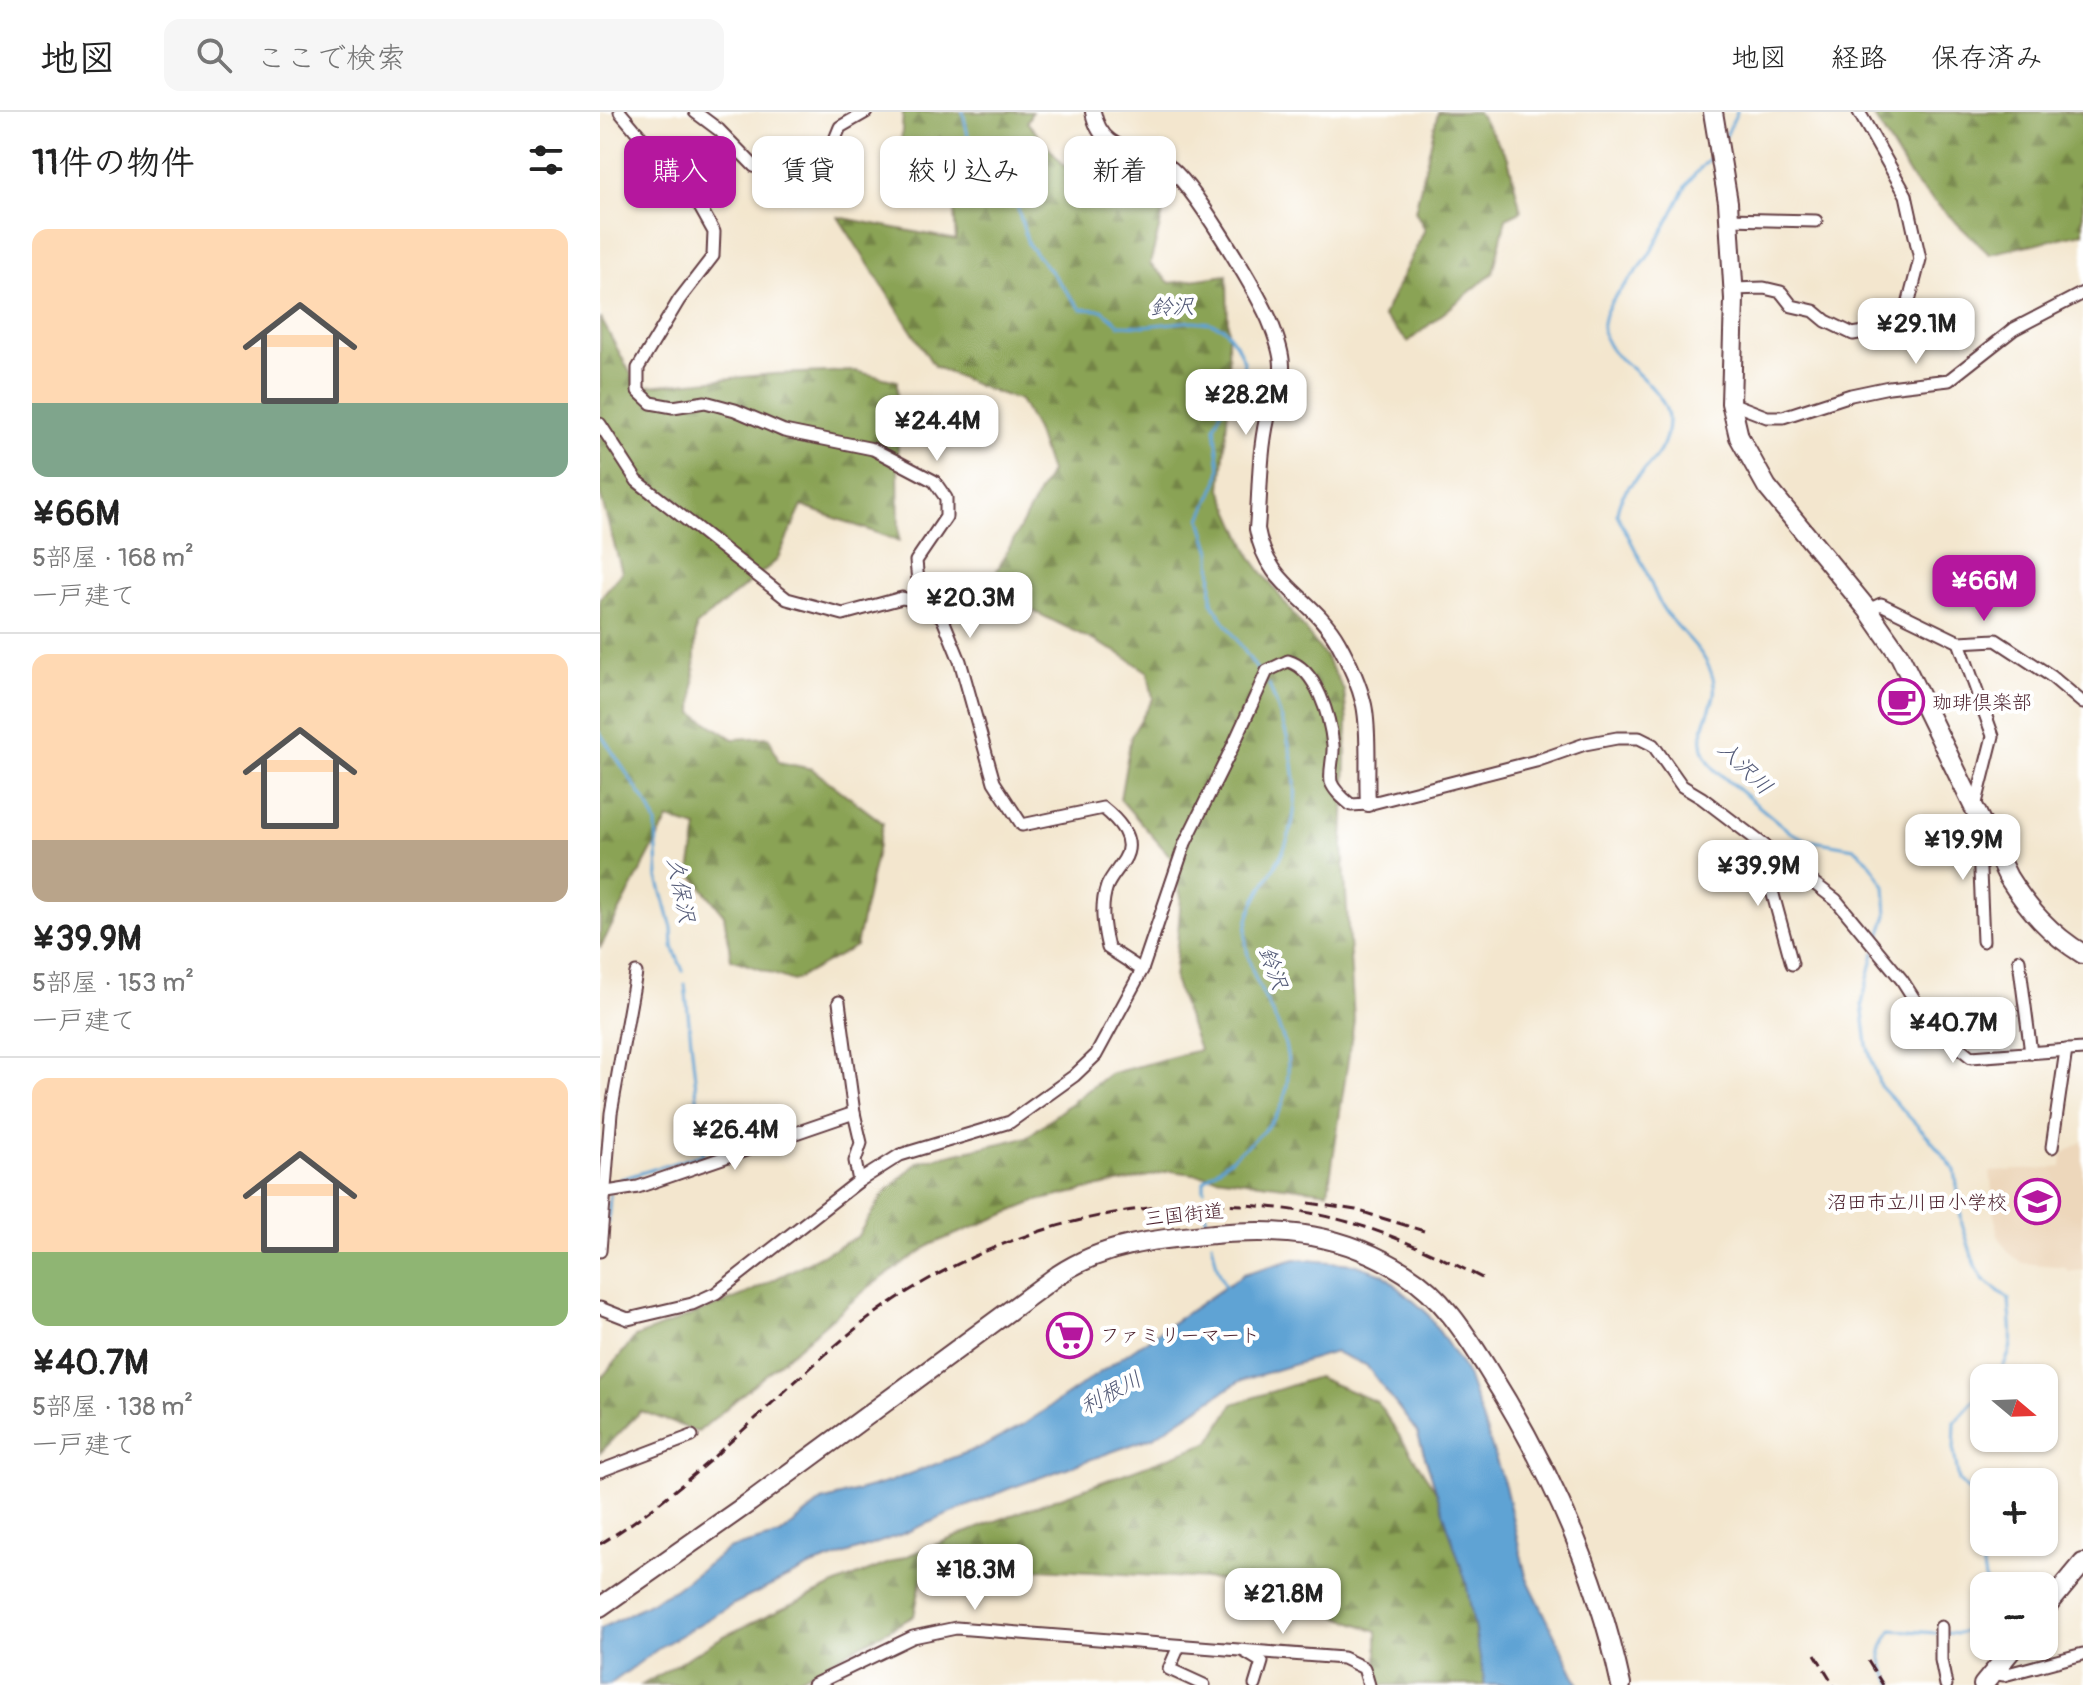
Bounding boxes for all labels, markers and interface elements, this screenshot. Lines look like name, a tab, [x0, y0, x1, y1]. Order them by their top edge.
search box	[164, 19, 724, 91]
icon: search	[192, 33, 236, 77]
text: 地図	[40, 35, 116, 83]
text: ここで検索	[256, 40, 406, 77]
text: 地図	[1731, 41, 1787, 76]
text: 経路	[1831, 41, 1887, 76]
text: 保存済み	[1931, 41, 2043, 76]
chip: 購入	[624, 136, 736, 208]
chip: 賃貸	[752, 136, 864, 208]
chip: 絞り込み	[880, 136, 1048, 208]
chip: 新着	[1064, 136, 1176, 208]
icon: filters	[524, 138, 568, 182]
text: 11件の物件	[32, 142, 195, 185]
icon: home	[228, 281, 372, 425]
water label: 鈴沢	[1150, 293, 1195, 321]
pin: ¥29.1M	[1851, 298, 1981, 366]
text: ¥29.1M	[1876, 308, 1956, 340]
pin: ¥28.2M	[1181, 369, 1311, 437]
text: ¥28.2M	[1204, 379, 1288, 411]
pin: ¥24.4M	[872, 395, 1002, 463]
text: ¥24.4M	[893, 405, 981, 437]
text: ¥66M	[32, 493, 120, 536]
text: 5部屋 · 168 m²	[32, 542, 194, 574]
pin: ¥66M	[1937, 555, 2031, 623]
text: ¥66M	[1950, 565, 2018, 597]
pin: ¥20.3M	[905, 572, 1035, 640]
text: 一戸建て	[32, 580, 136, 612]
text: ¥20.3M	[925, 582, 1015, 614]
cafe icon: 珈琲倶楽部	[1877, 678, 1925, 726]
place label: 珈琲倶楽部	[1932, 690, 2032, 715]
icon: home	[228, 706, 372, 850]
water label: 入沢川	[1712, 735, 1778, 801]
pin: ¥19.9M	[1898, 814, 2028, 882]
text: ¥19.9M	[1923, 824, 2003, 856]
pin: ¥39.9M	[1693, 840, 1823, 908]
text: ¥39.9M	[1716, 850, 1800, 882]
water label: 久保沢	[661, 855, 701, 926]
text: ¥39.9M	[32, 918, 142, 961]
water label: 鈴沢	[1252, 943, 1294, 994]
text: 5部屋 · 153 m²	[32, 967, 194, 999]
pin: ¥40.7M	[1888, 997, 2018, 1065]
text: 一戸建て	[32, 1005, 136, 1037]
text: ¥40.7M	[1908, 1007, 1998, 1039]
pin: ¥26.4M	[670, 1104, 800, 1172]
text: ¥26.4M	[691, 1114, 779, 1146]
icon: home	[228, 1130, 372, 1274]
school or university icon: 沼田市立川田小学校	[2014, 1178, 2062, 1226]
place label: 沼田市立川田小学校	[1827, 1190, 2007, 1215]
street label: 三国街道	[1143, 1198, 1225, 1232]
supermarket icon: ファミリーマート	[1045, 1311, 1093, 1359]
place label: ファミリーマート	[1100, 1323, 1260, 1348]
text: ¥40.7M	[32, 1342, 148, 1385]
north arrow	[1970, 1364, 2058, 1452]
map controls	[1970, 1364, 2058, 1660]
water label: 利根川	[1075, 1365, 1147, 1421]
text: 5部屋 · 138 m²	[32, 1391, 193, 1423]
text: 一戸建て	[32, 1429, 136, 1461]
button: +	[1970, 1468, 2058, 1556]
pin: ¥18.3M	[910, 1544, 1040, 1612]
text: ¥18.3M	[935, 1554, 1015, 1586]
pin: ¥21.8M	[1218, 1568, 1348, 1636]
button: −	[1970, 1572, 2058, 1660]
text: ¥21.8M	[1243, 1578, 1323, 1610]

